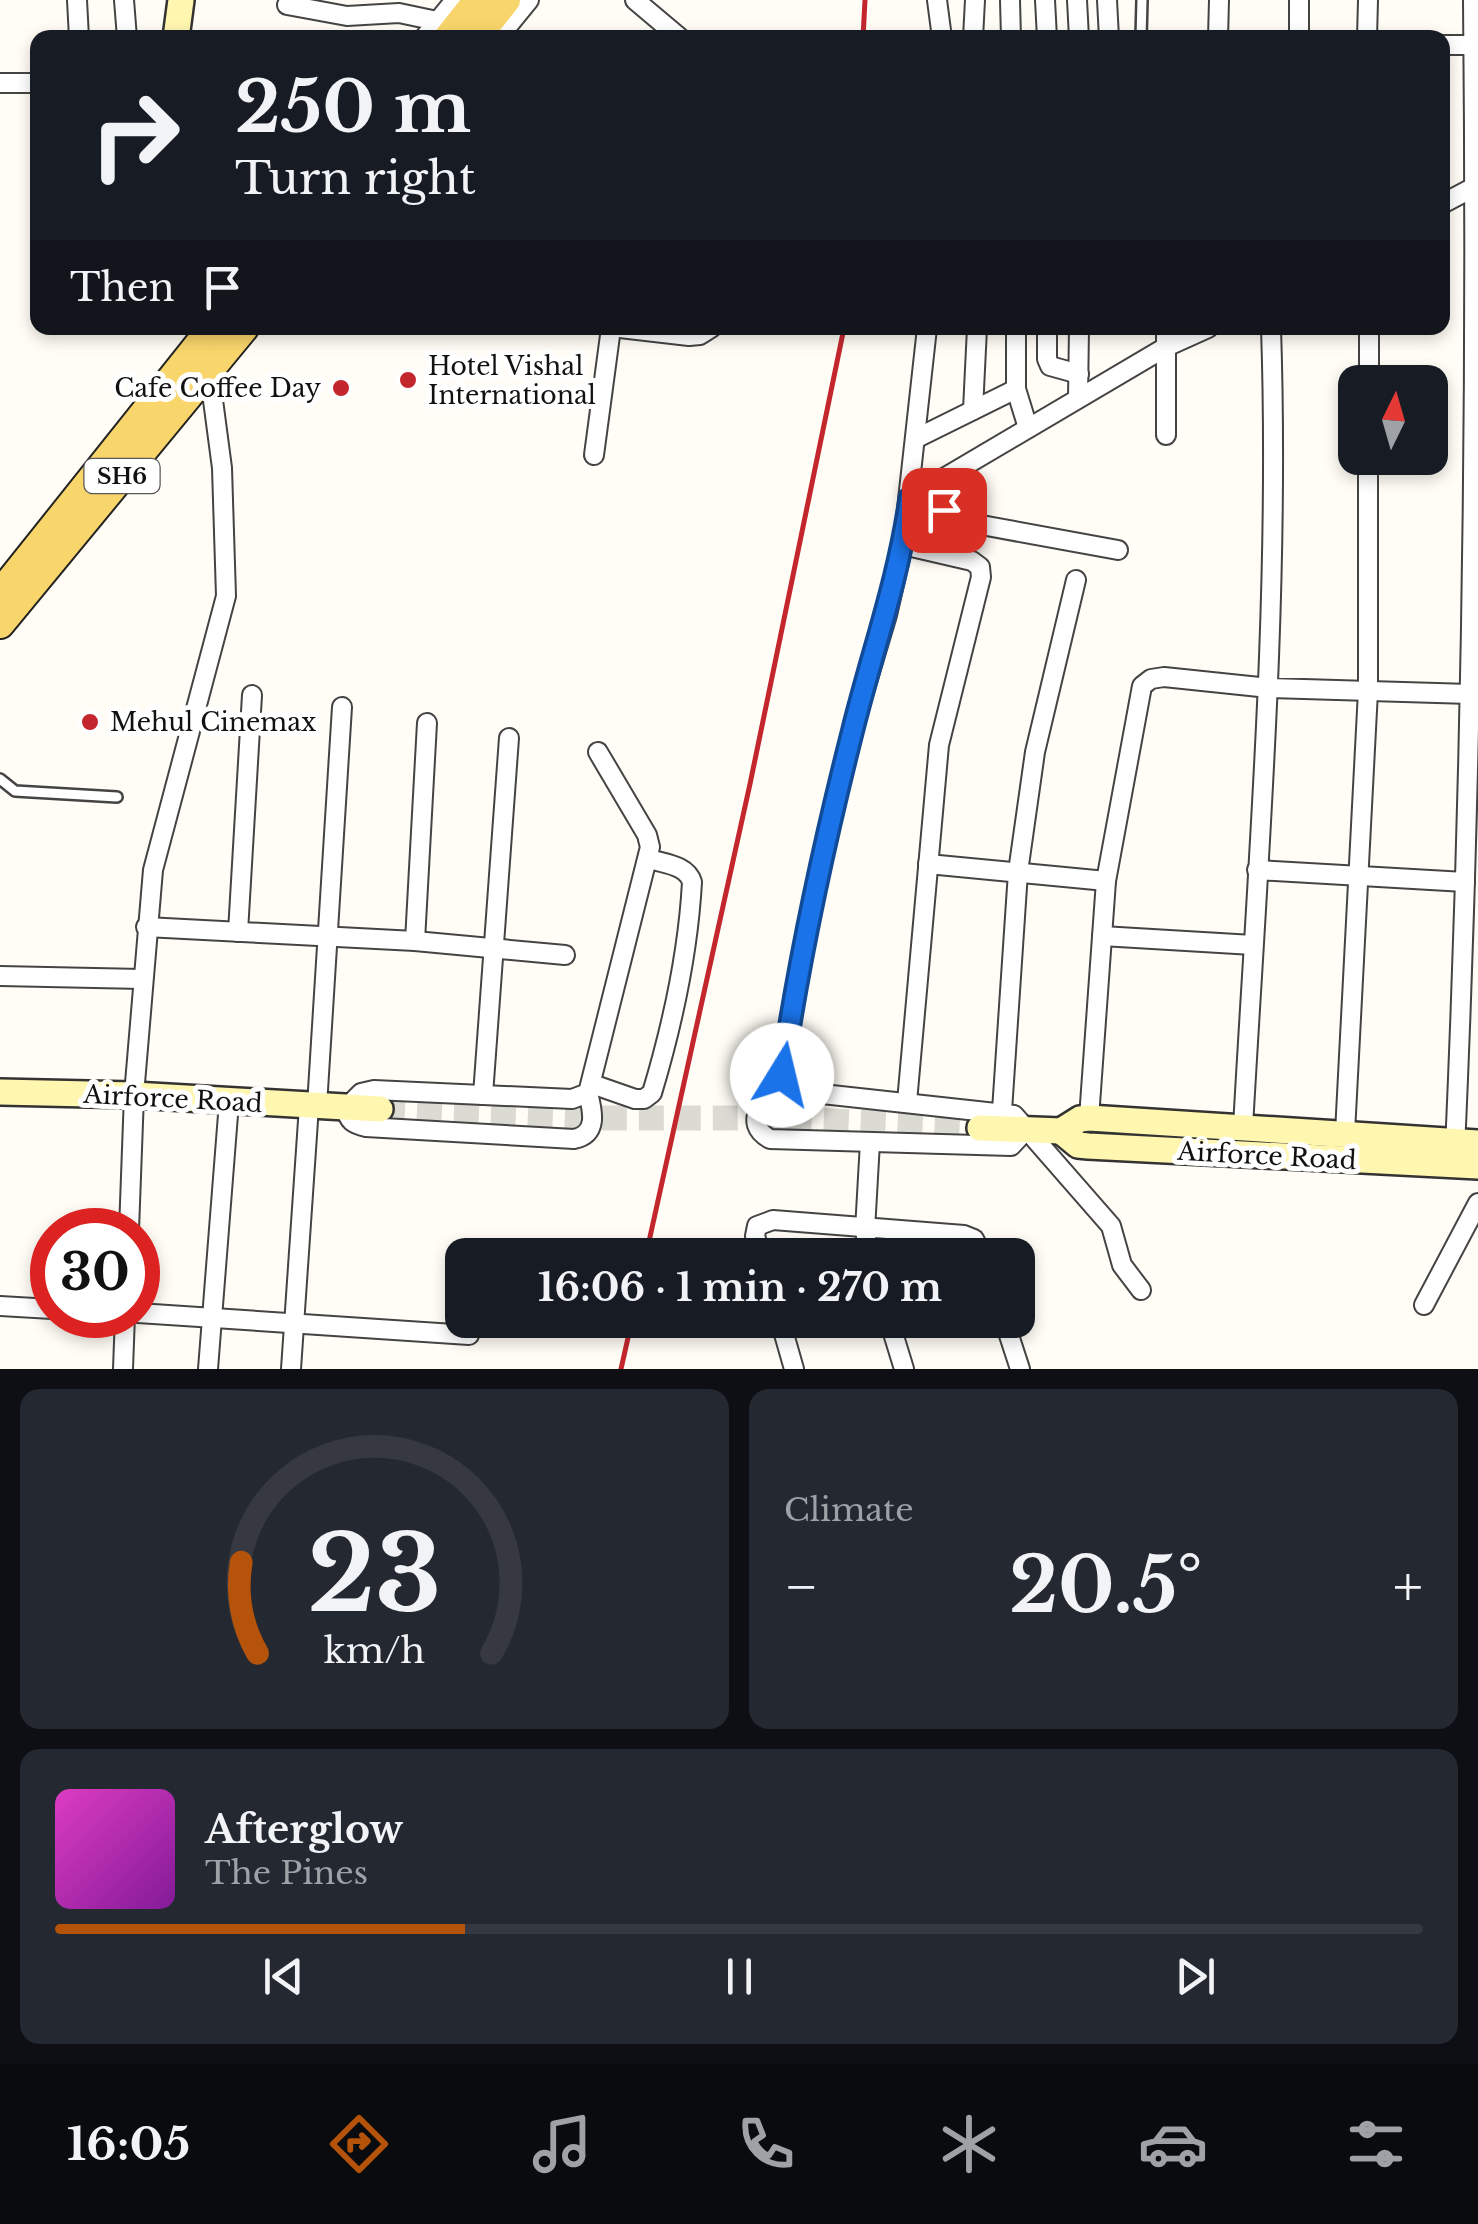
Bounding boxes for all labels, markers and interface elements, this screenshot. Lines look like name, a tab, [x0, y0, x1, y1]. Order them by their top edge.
text: 250 m	[235, 64, 471, 151]
icon: right	[70, 70, 200, 200]
text: Turn right	[235, 150, 476, 206]
icon: arrive	[195, 260, 250, 315]
text: Then	[70, 264, 175, 311]
place label: Hotel Vishal International	[428, 351, 596, 411]
north arrow	[1338, 365, 1448, 475]
map controls	[1338, 365, 1448, 475]
marker: Hotel Vishal International	[397, 369, 419, 391]
place label: Cafe Coffee Day	[114, 373, 321, 404]
marker: Cafe Coffee Day	[330, 377, 352, 399]
road number: SH6	[84, 459, 160, 493]
pin	[902, 468, 987, 553]
icon: arrive	[917, 483, 972, 538]
place label: Mehul Cinemax	[110, 707, 316, 738]
marker: Mehul Cinemax	[79, 711, 101, 733]
position arrow	[730, 1023, 834, 1127]
street label: Airforce Road	[82, 1079, 263, 1119]
street label: Airforce Road	[1176, 1136, 1357, 1176]
speed limit sign: 30	[30, 1208, 160, 1338]
text: 16:06 · 1 min · 270 m	[538, 1264, 942, 1311]
text: Climate	[784, 1490, 913, 1530]
text: 23	[308, 1510, 441, 1639]
text: 20.5°	[1009, 1539, 1202, 1632]
text: −	[784, 1553, 819, 1621]
text: +	[1393, 1553, 1423, 1621]
text: km/h	[324, 1628, 425, 1673]
text: Afterglow	[205, 1806, 403, 1853]
text: The Pines	[205, 1853, 368, 1893]
icon: previous	[256, 1949, 311, 2004]
icon: pause	[712, 1949, 767, 2004]
icon: next	[1168, 1949, 1223, 2004]
icon: directions	[324, 2109, 394, 2179]
icon: music	[527, 2109, 597, 2179]
icon: phone	[731, 2109, 801, 2179]
icon: climate	[934, 2109, 1004, 2179]
icon: car	[1138, 2109, 1208, 2179]
icon: filters	[1341, 2109, 1411, 2179]
text: 16:05	[67, 2116, 190, 2172]

